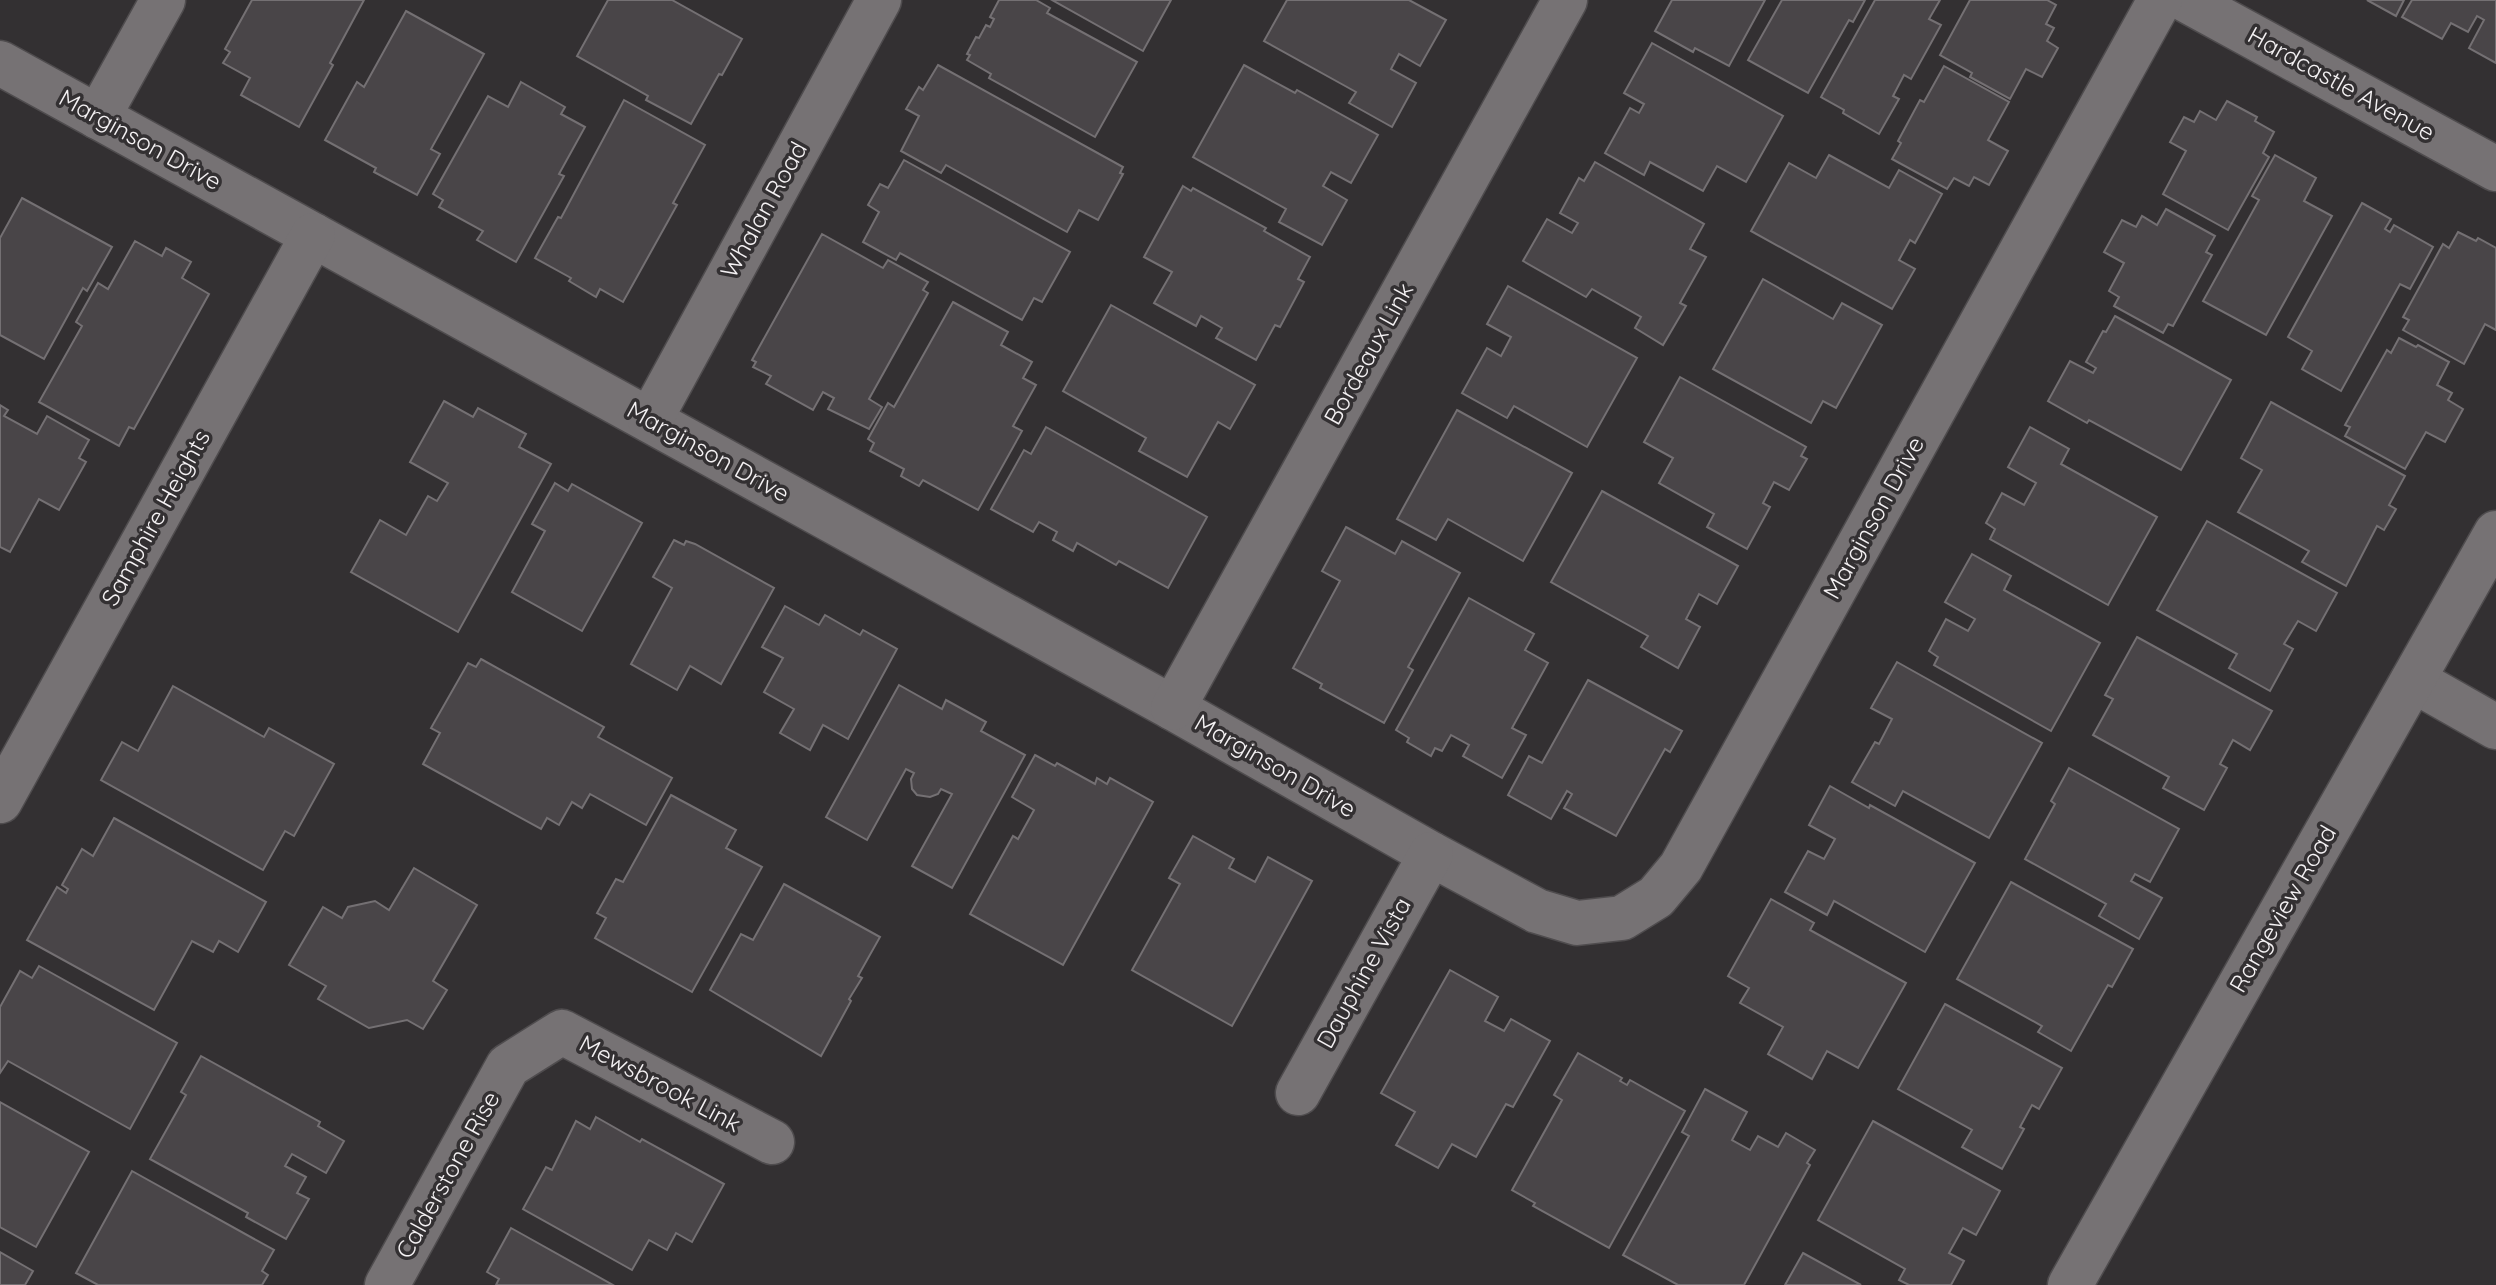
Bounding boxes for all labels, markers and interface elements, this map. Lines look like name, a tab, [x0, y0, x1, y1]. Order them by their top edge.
street label: Hardcastle Avenue	[2243, 19, 2440, 147]
street label: Marginson Drive	[54, 82, 227, 196]
street label: Whalan Road	[713, 136, 813, 283]
street label: Bordeaux Link	[1317, 277, 1419, 430]
street label: Marginson Drive	[622, 394, 795, 508]
street label: Samphire Heights	[94, 424, 216, 611]
street label: Marginson Drive	[1816, 431, 1930, 604]
street label: Marginson Drive	[1190, 707, 1361, 823]
street label: Rangeview Road	[2222, 820, 2342, 997]
street label: Dauphine Vista	[1309, 892, 1417, 1053]
street label: Mewsbrook Link	[574, 1028, 746, 1138]
street label: Calderstone Rise	[389, 1086, 505, 1263]

